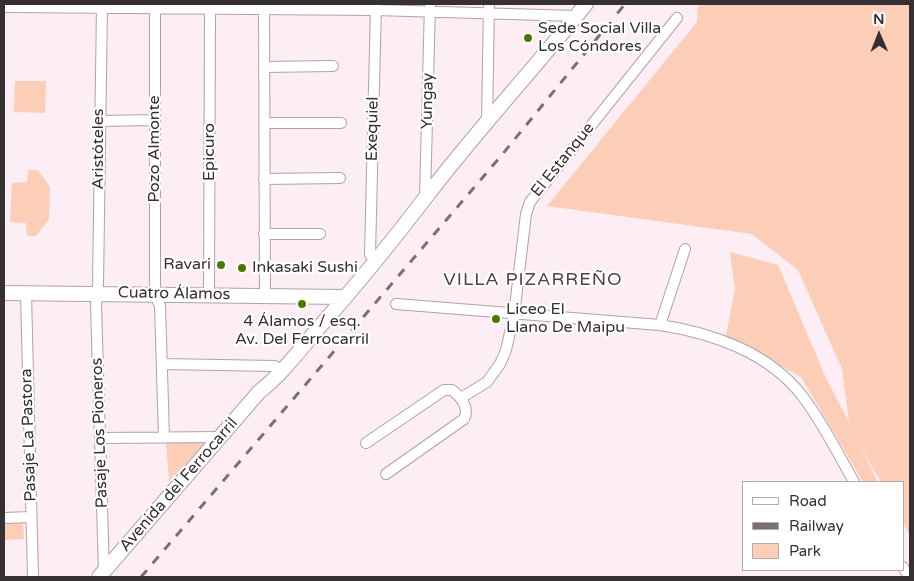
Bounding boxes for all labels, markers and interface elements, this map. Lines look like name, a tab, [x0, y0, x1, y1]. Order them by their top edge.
north arrow	[854, 10, 904, 60]
text: N	[873, 11, 885, 28]
place label: Sede Social Villa Los Cóndores	[538, 19, 661, 57]
marker: Sede Social Villa Los Cóndores	[522, 32, 534, 44]
street label: Yungay	[418, 73, 438, 129]
street label: Pozo Almonte	[145, 96, 165, 202]
street label: Exequiel	[363, 97, 383, 161]
street label: Aristóteles	[89, 108, 109, 190]
street label: El Estanque	[527, 119, 599, 201]
street label: Epicuro	[200, 123, 220, 181]
place label: Ravari	[163, 255, 211, 275]
place label: Inkasaki Sushi	[252, 258, 358, 278]
marker: Ravari	[215, 259, 227, 271]
marker: Inkasaki Sushi	[236, 262, 248, 274]
district label: VILLA PIZARREÑO	[441, 269, 625, 291]
street label: Cuatro Álamos	[118, 283, 230, 305]
marker: 4 Álamos / esq. Av. Del Ferrocarril	[296, 298, 308, 310]
place label: Liceo El Llano De Maipu	[506, 300, 625, 338]
place label: 4 Álamos / esq. Av. Del Ferrocarril	[235, 312, 369, 350]
marker: Liceo El Llano De Maipu	[490, 313, 502, 325]
street label: Pasaje Los Pioneros	[88, 357, 112, 509]
street label: Pasaje La Pastora	[17, 368, 41, 502]
street label: Avenida del Ferrocarril	[116, 414, 242, 556]
legend	[742, 481, 904, 571]
text: Road	[789, 492, 827, 510]
text: Railway	[789, 517, 844, 535]
text: Park	[789, 542, 821, 560]

